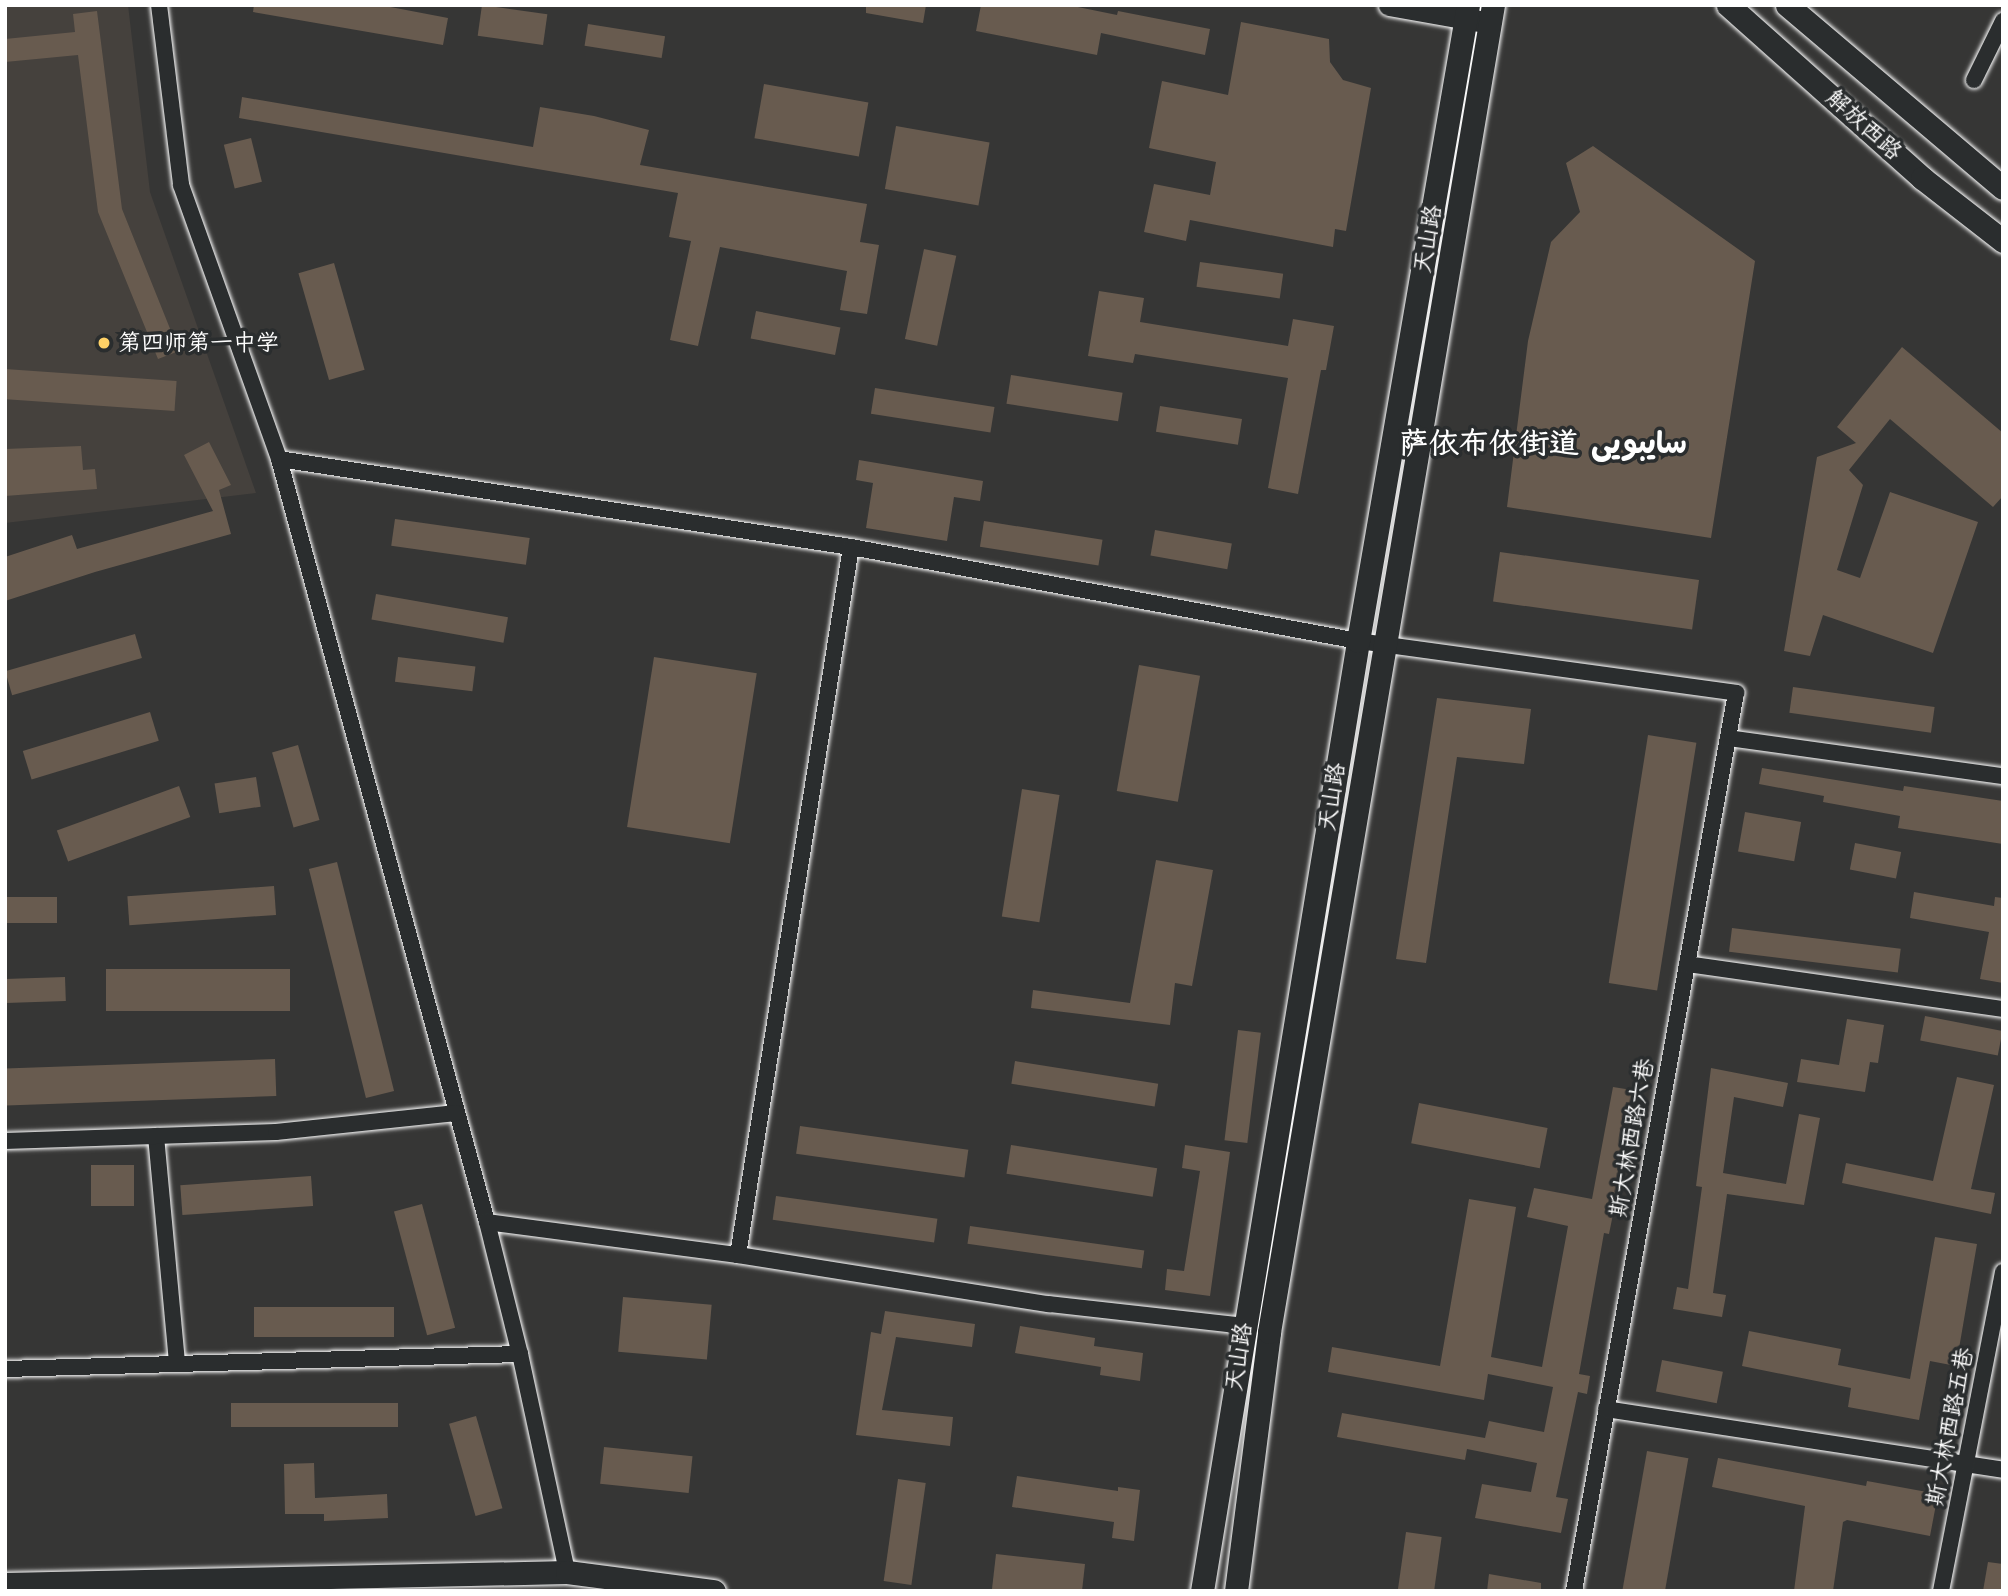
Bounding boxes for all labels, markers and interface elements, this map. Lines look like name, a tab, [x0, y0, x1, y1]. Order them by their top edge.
street label: 解放西路	[1821, 84, 1907, 166]
street label: 天山路	[1408, 203, 1448, 275]
place label: 第四师第一中学	[118, 329, 279, 357]
marker: 第四师第一中学	[96, 335, 112, 351]
district label: 萨依布依街道 سايبويى	[1399, 426, 1687, 462]
street label: 天山路	[1313, 761, 1351, 833]
street label: 斯大林西路六巷	[1604, 1056, 1660, 1220]
street label: 天山路	[1220, 1321, 1258, 1393]
street label: 斯大林西路五巷	[1921, 1345, 1979, 1509]

